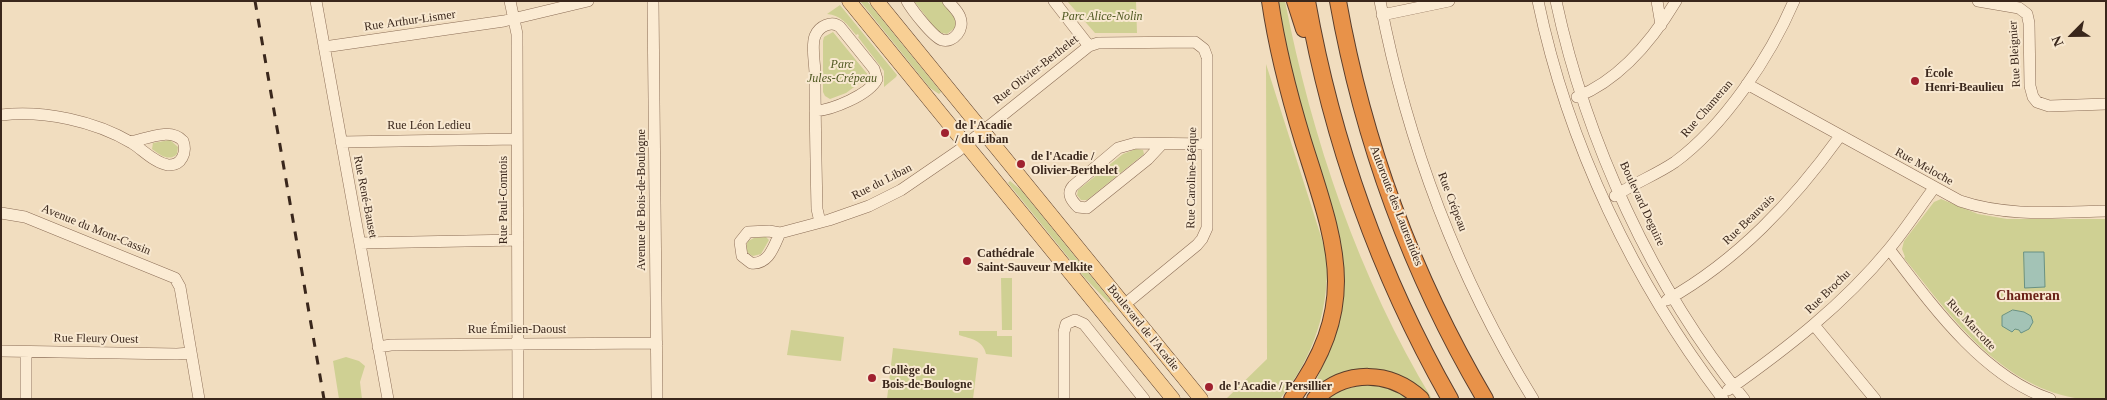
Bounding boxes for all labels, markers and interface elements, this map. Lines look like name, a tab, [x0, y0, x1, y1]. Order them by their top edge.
street label: Rue Arthur-Lismer	[363, 7, 457, 35]
park label: Parc Alice-Nolin	[1061, 10, 1143, 24]
north arrow	[2047, 10, 2097, 60]
street label: Rue Bleignier	[2006, 20, 2024, 88]
street label: Rue Olivier-Berthelet	[991, 32, 1081, 108]
text: N	[2049, 33, 2067, 49]
park label: Parc Jules-Crépeau	[807, 58, 877, 86]
place label: École Henri-Beaulieu	[1925, 67, 2004, 95]
marker: École Henri-Beaulieu	[1909, 75, 1921, 87]
street label: Rue Chameran	[1678, 77, 1736, 141]
street label: Rue Léon Ledieu	[387, 119, 471, 133]
place label: de l'Acadie / du Liban	[955, 119, 1012, 147]
marker: de l'Acadie / du Liban	[939, 127, 951, 139]
street label: Rue Caroline-Béique	[1184, 127, 1200, 229]
street label: Avenue de Bois-de-Boulogne	[635, 129, 649, 271]
street label: Autoroute des Laurentides	[1366, 144, 1426, 268]
street label: Rue Meloche	[1892, 145, 1956, 189]
place label: de l'Acadie / Olivier-Berthelet	[1031, 150, 1118, 178]
street label: Rue René-Bauset	[350, 155, 380, 239]
street label: Rue Paul-Comtois	[497, 156, 511, 244]
marker: de l'Acadie / Olivier-Berthelet	[1015, 158, 1027, 170]
street label: Boulevard Deguire	[1616, 159, 1668, 249]
street label: Rue du Liban	[850, 161, 914, 203]
street label: Rue Crépeau	[1434, 170, 1470, 234]
street label: Rue Beauvais	[1720, 192, 1778, 248]
street label: Avenue du Mont-Cassin	[39, 202, 153, 258]
place label: Cathédrale Saint-Sauveur Melkite	[977, 247, 1093, 275]
marker: Cathédrale Saint-Sauveur Melkite	[961, 255, 973, 267]
street label: Rue Brochu	[1802, 267, 1854, 317]
street label: Boulevard de l'Acadie	[1104, 282, 1182, 374]
district label: Chameran	[1996, 288, 2060, 304]
street label: Rue Marcotte	[1943, 296, 1999, 354]
street label: Rue Émilien-Daoust	[468, 323, 566, 337]
street label: Rue Fleury Ouest	[54, 331, 138, 347]
place label: Collège de Bois-de-Boulogne	[882, 364, 972, 392]
marker: Collège de Bois-de-Boulogne	[866, 372, 878, 384]
place label: de l'Acadie / Persillier	[1219, 380, 1332, 394]
marker: de l'Acadie / Persillier	[1203, 381, 1215, 393]

